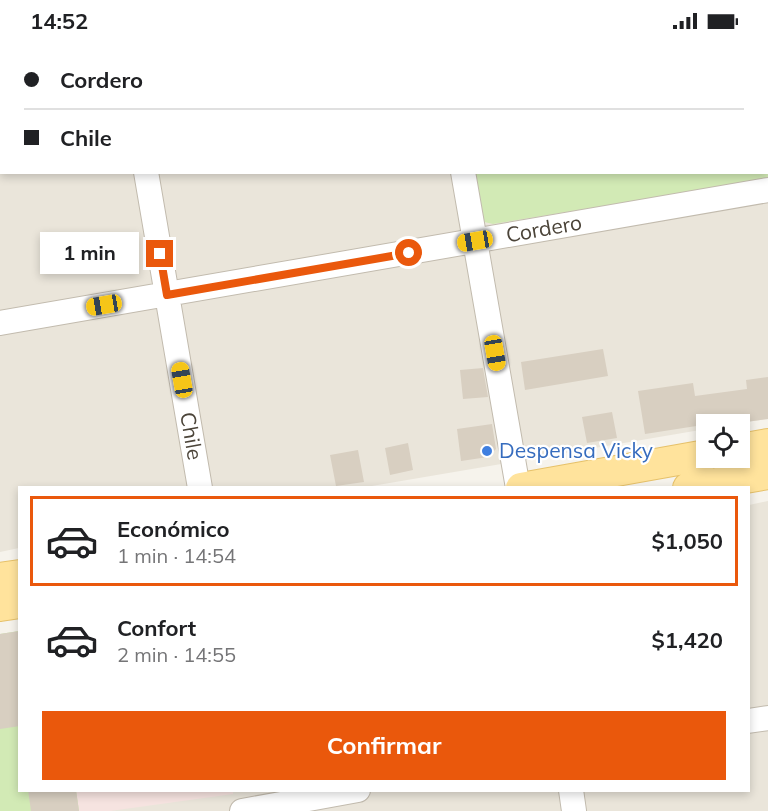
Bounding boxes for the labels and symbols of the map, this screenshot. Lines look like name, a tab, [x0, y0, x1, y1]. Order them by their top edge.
street label: Cordero	[504, 209, 584, 247]
car	[456, 229, 494, 253]
callout: 1 min	[40, 233, 139, 275]
route start	[395, 239, 422, 266]
route end	[146, 240, 173, 267]
car	[85, 293, 123, 317]
car	[483, 334, 507, 372]
car	[170, 361, 194, 399]
street label: Chile	[175, 410, 209, 462]
place label: Despensa Vicky	[499, 437, 653, 463]
marker: Despensa Vicky	[480, 444, 494, 458]

